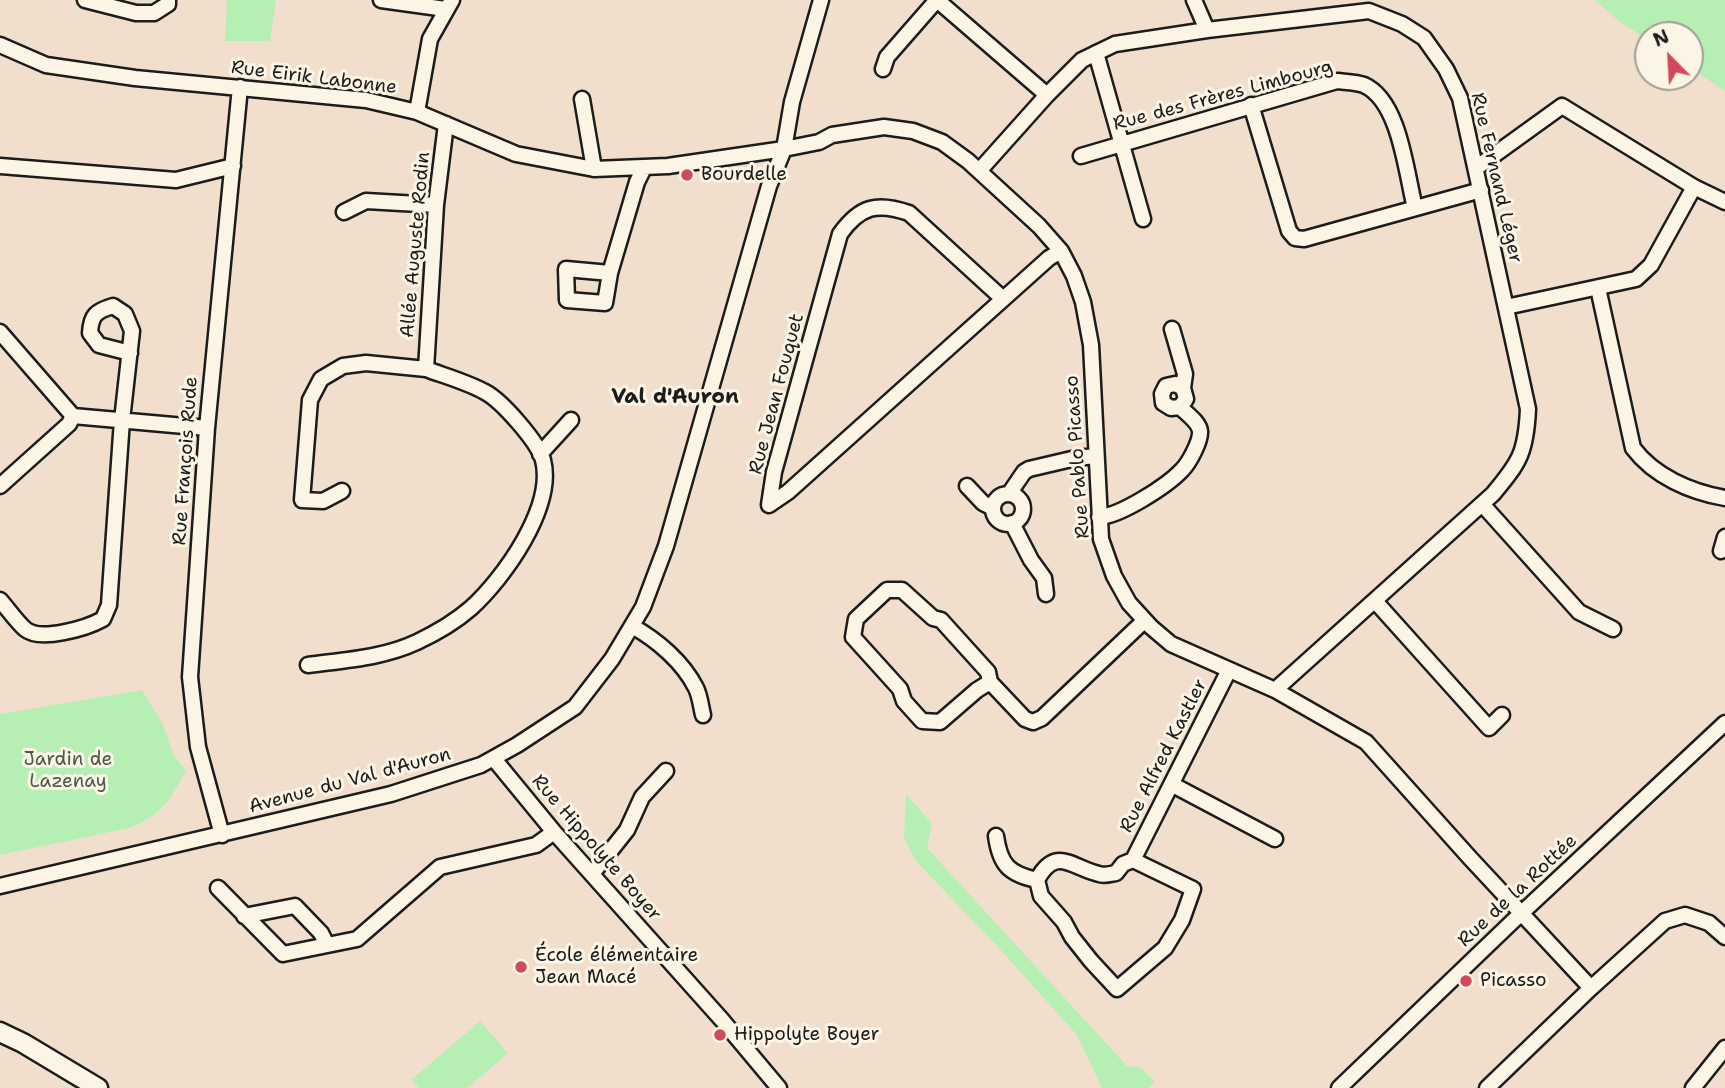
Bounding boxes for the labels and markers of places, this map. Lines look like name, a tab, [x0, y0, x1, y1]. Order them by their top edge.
place label: Bourdelle	[701, 164, 787, 186]
marker: Bourdelle	[679, 167, 695, 183]
place label: École élémentaire Jean Macé	[535, 945, 698, 989]
marker: École élémentaire Jean Macé	[513, 959, 529, 975]
place label: Picasso	[1480, 970, 1547, 992]
marker: Picasso	[1458, 973, 1474, 989]
place label: Hippolyte Boyer	[734, 1024, 879, 1046]
marker: Hippolyte Boyer	[712, 1027, 728, 1043]

